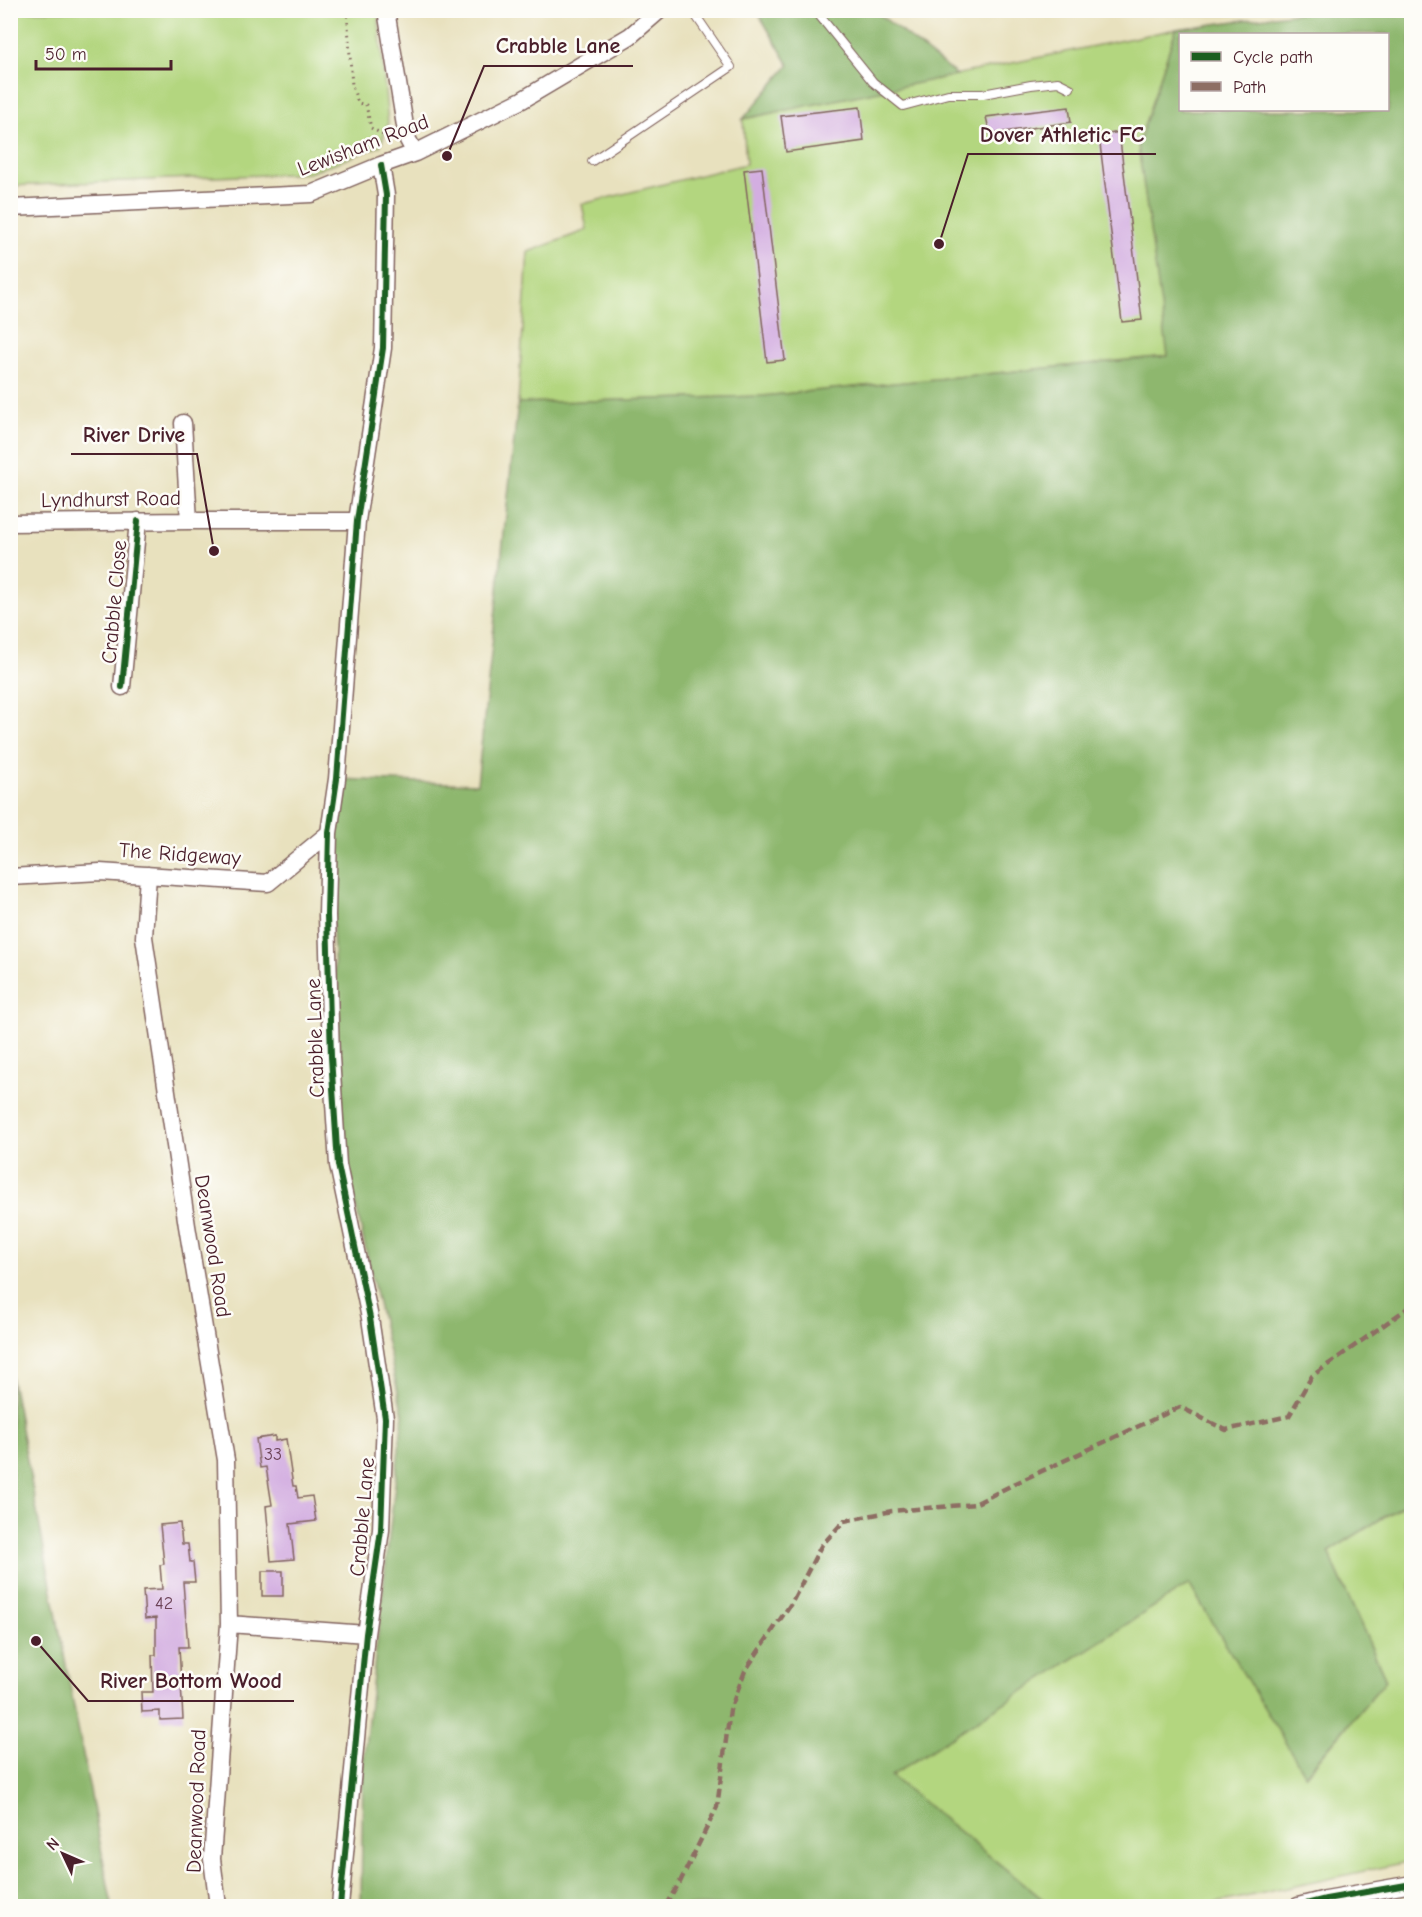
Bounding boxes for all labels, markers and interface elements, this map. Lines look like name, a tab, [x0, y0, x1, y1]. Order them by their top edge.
callout: Crabble Lane	[484, 26, 633, 66]
scale bar	[36, 33, 171, 71]
text: Crabble Lane	[496, 33, 621, 59]
legend	[1179, 33, 1389, 111]
text: 50 m	[45, 44, 87, 65]
text: Cycle path	[1233, 47, 1313, 68]
text: Path	[1233, 77, 1266, 98]
street label: Lewisham Road	[294, 109, 432, 181]
callout: Dover Athletic FC	[968, 114, 1156, 154]
text: Dover Athletic FC	[980, 122, 1144, 148]
callout: River Drive	[71, 414, 197, 454]
text: River Drive	[83, 422, 185, 448]
street label: Lyndhurst Road	[41, 486, 181, 512]
street label: Crabble Close	[97, 539, 131, 665]
street label: The Ridgeway	[118, 838, 242, 870]
street label: Crabble Lane	[301, 978, 329, 1098]
street label: Deanwood Road	[190, 1173, 236, 1319]
house number: 33	[264, 1444, 282, 1465]
street label: Crabble Lane	[345, 1456, 379, 1578]
house number: 42	[155, 1593, 173, 1614]
callout: River Bottom Wood	[88, 1661, 294, 1701]
text: River Bottom Wood	[100, 1668, 282, 1694]
street label: Deanwood Road	[181, 1729, 211, 1873]
north arrow	[33, 1824, 93, 1884]
text: N	[43, 1834, 63, 1854]

